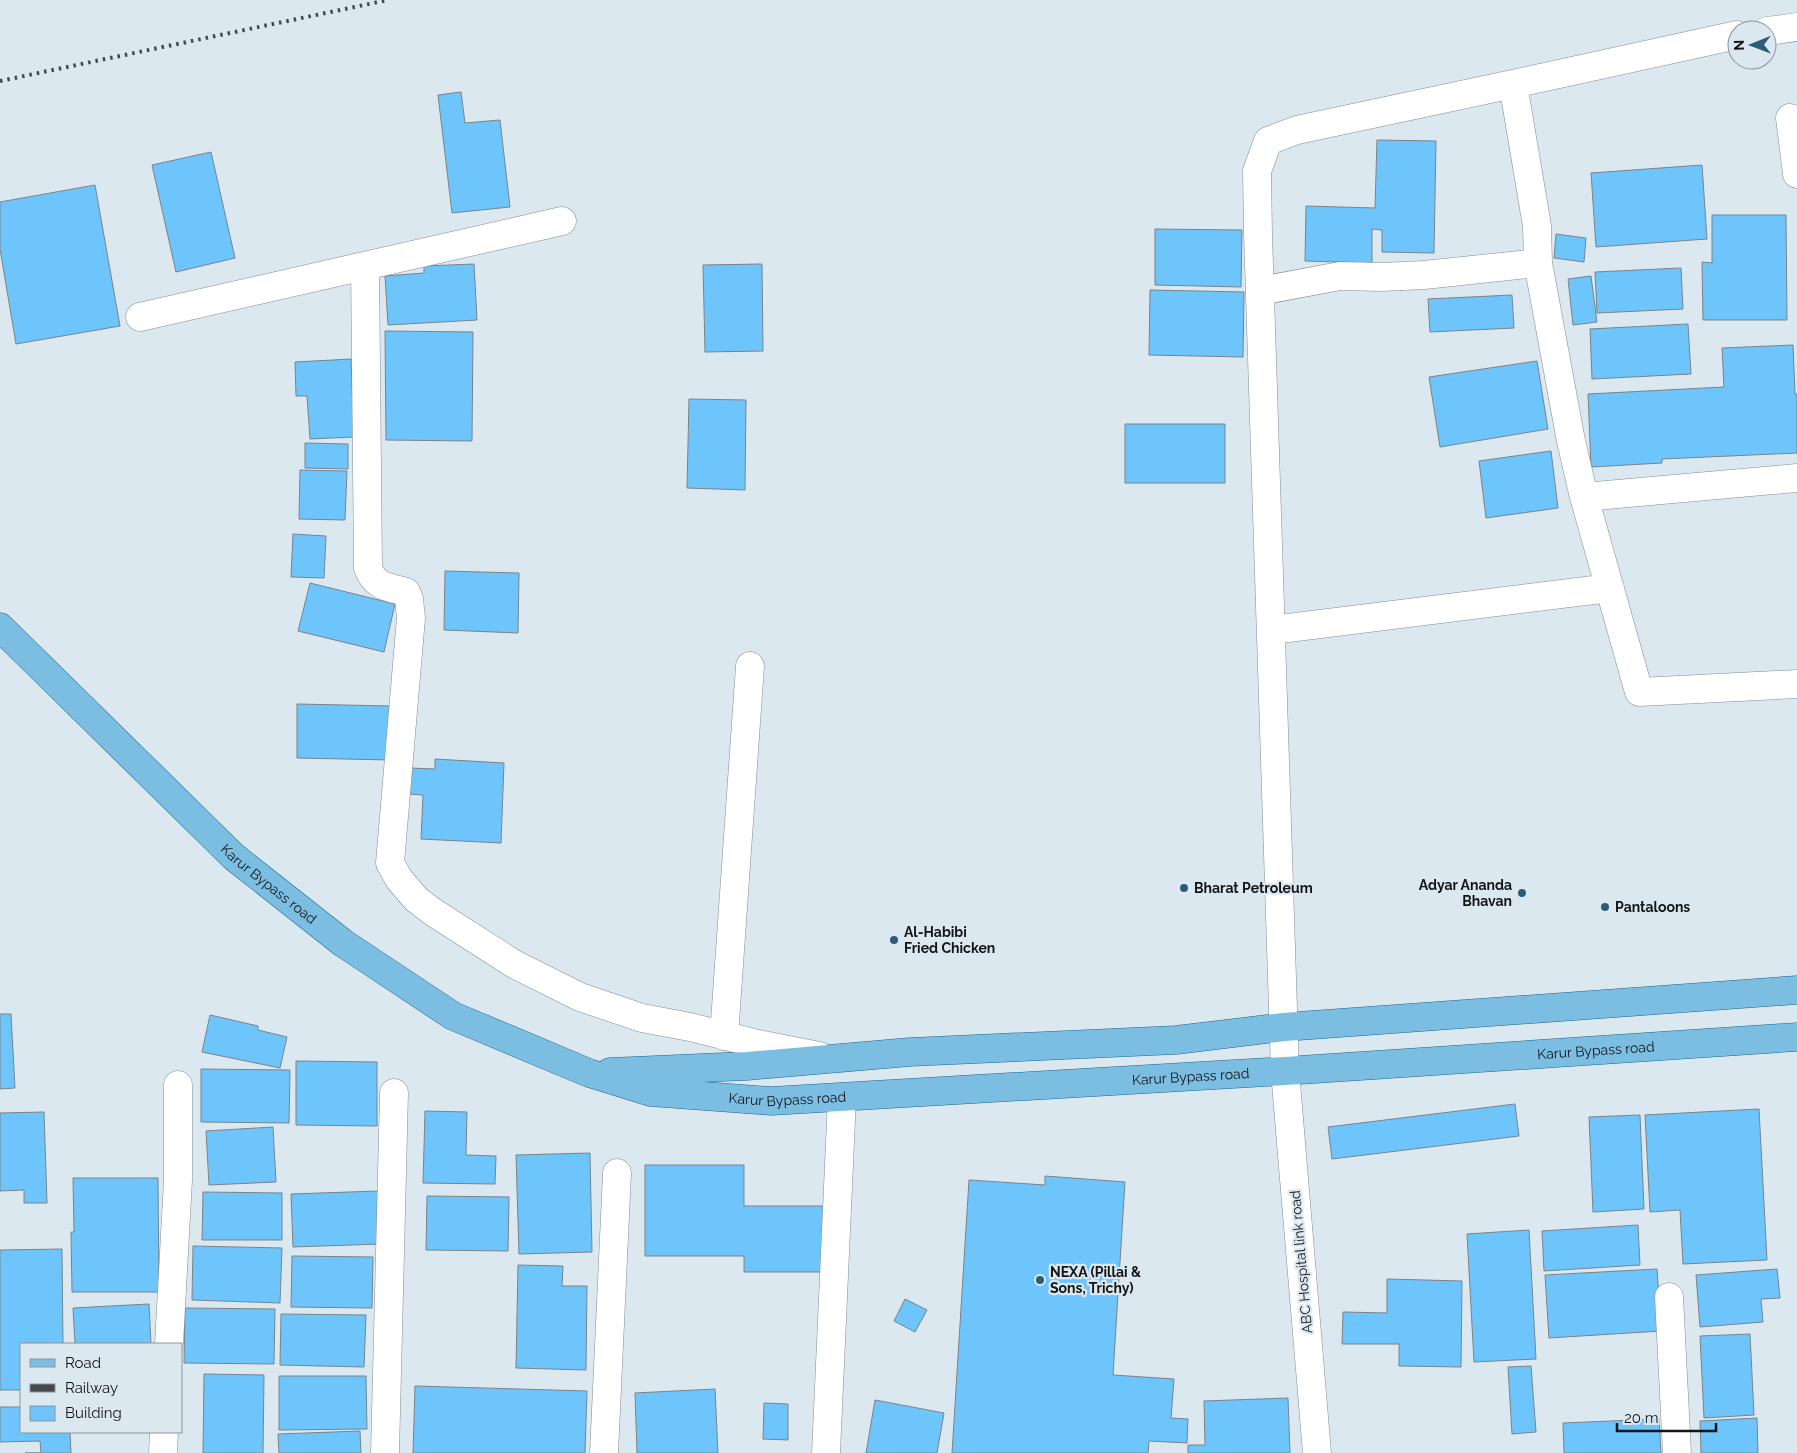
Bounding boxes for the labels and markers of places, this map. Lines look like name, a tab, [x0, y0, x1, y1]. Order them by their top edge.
place label: Adyar Ananda Bhavan	[1419, 877, 1512, 909]
place label: Bharat Petroleum	[1194, 880, 1313, 896]
marker: Bharat Petroleum	[1178, 882, 1190, 894]
marker: Adyar Ananda Bhavan	[1516, 887, 1528, 899]
place label: Pantaloons	[1615, 899, 1690, 915]
marker: Pantaloons	[1599, 901, 1611, 913]
place label: Al-Habibi Fried Chicken	[904, 924, 995, 956]
marker: Al-Habibi Fried Chicken	[888, 934, 900, 946]
place label: NEXA (Pillai & Sons, Trichy)	[1050, 1264, 1141, 1296]
marker: NEXA (Pillai & Sons, Trichy)	[1034, 1274, 1046, 1286]

